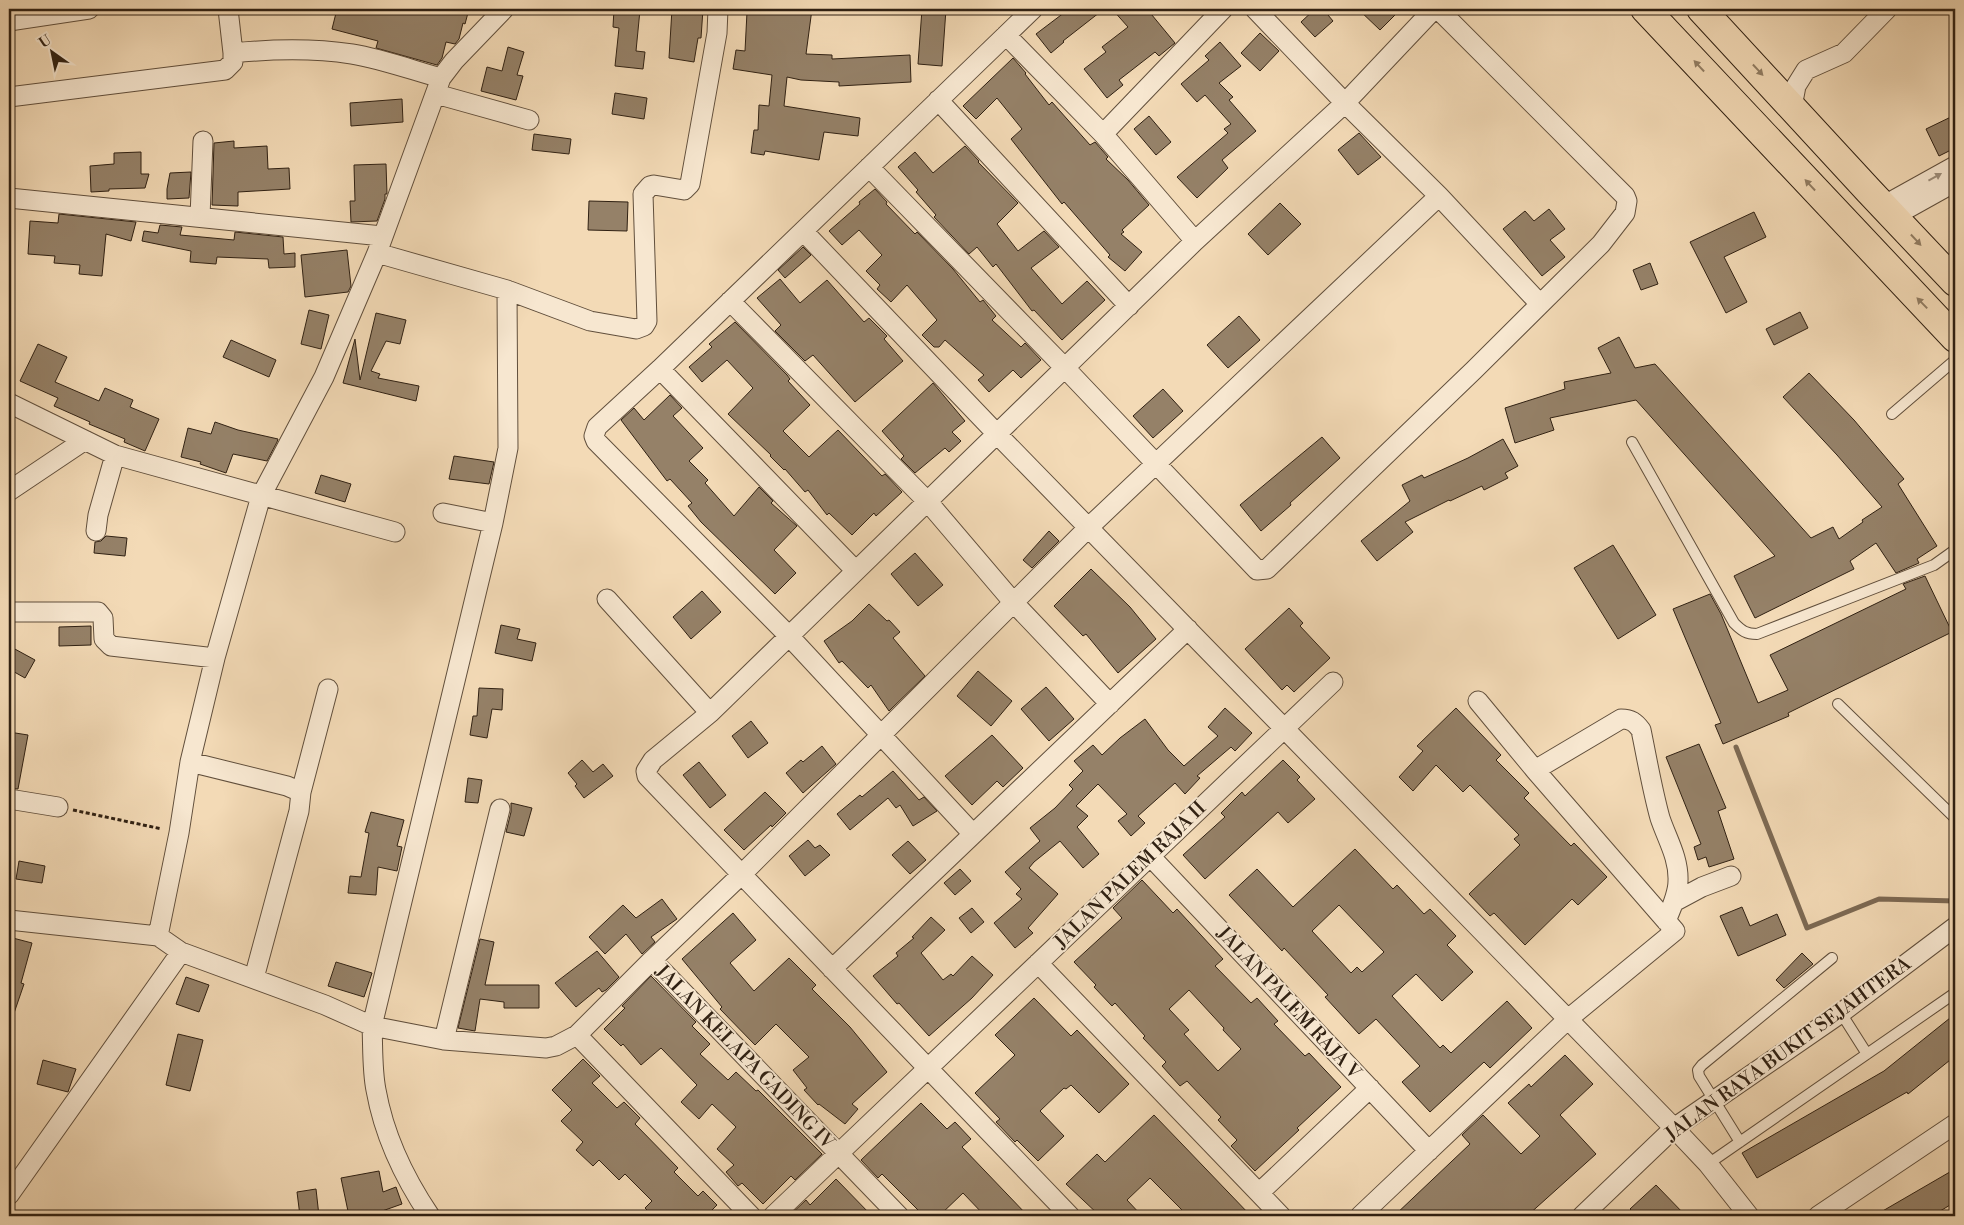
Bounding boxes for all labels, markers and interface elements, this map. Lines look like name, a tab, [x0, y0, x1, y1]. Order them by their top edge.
north arrow	[28, 28, 78, 78]
text: U	[36, 31, 55, 52]
one-way arrow	[1693, 61, 1705, 73]
one-way arrow	[1752, 64, 1764, 76]
one-way arrow	[1928, 173, 1941, 182]
one-way arrow	[1804, 179, 1816, 191]
one-way arrow	[1910, 234, 1922, 246]
one-way arrow	[1916, 297, 1928, 309]
street label: JALAN PALEM RAJA II	[1049, 796, 1211, 954]
street label: JALAN PALEM RAJA V	[1211, 921, 1366, 1085]
street label: JALAN RAYA BUKIT SEJAHTERA	[1660, 951, 1916, 1147]
street label: JALAN KELAPA GADING IV	[650, 959, 840, 1155]

